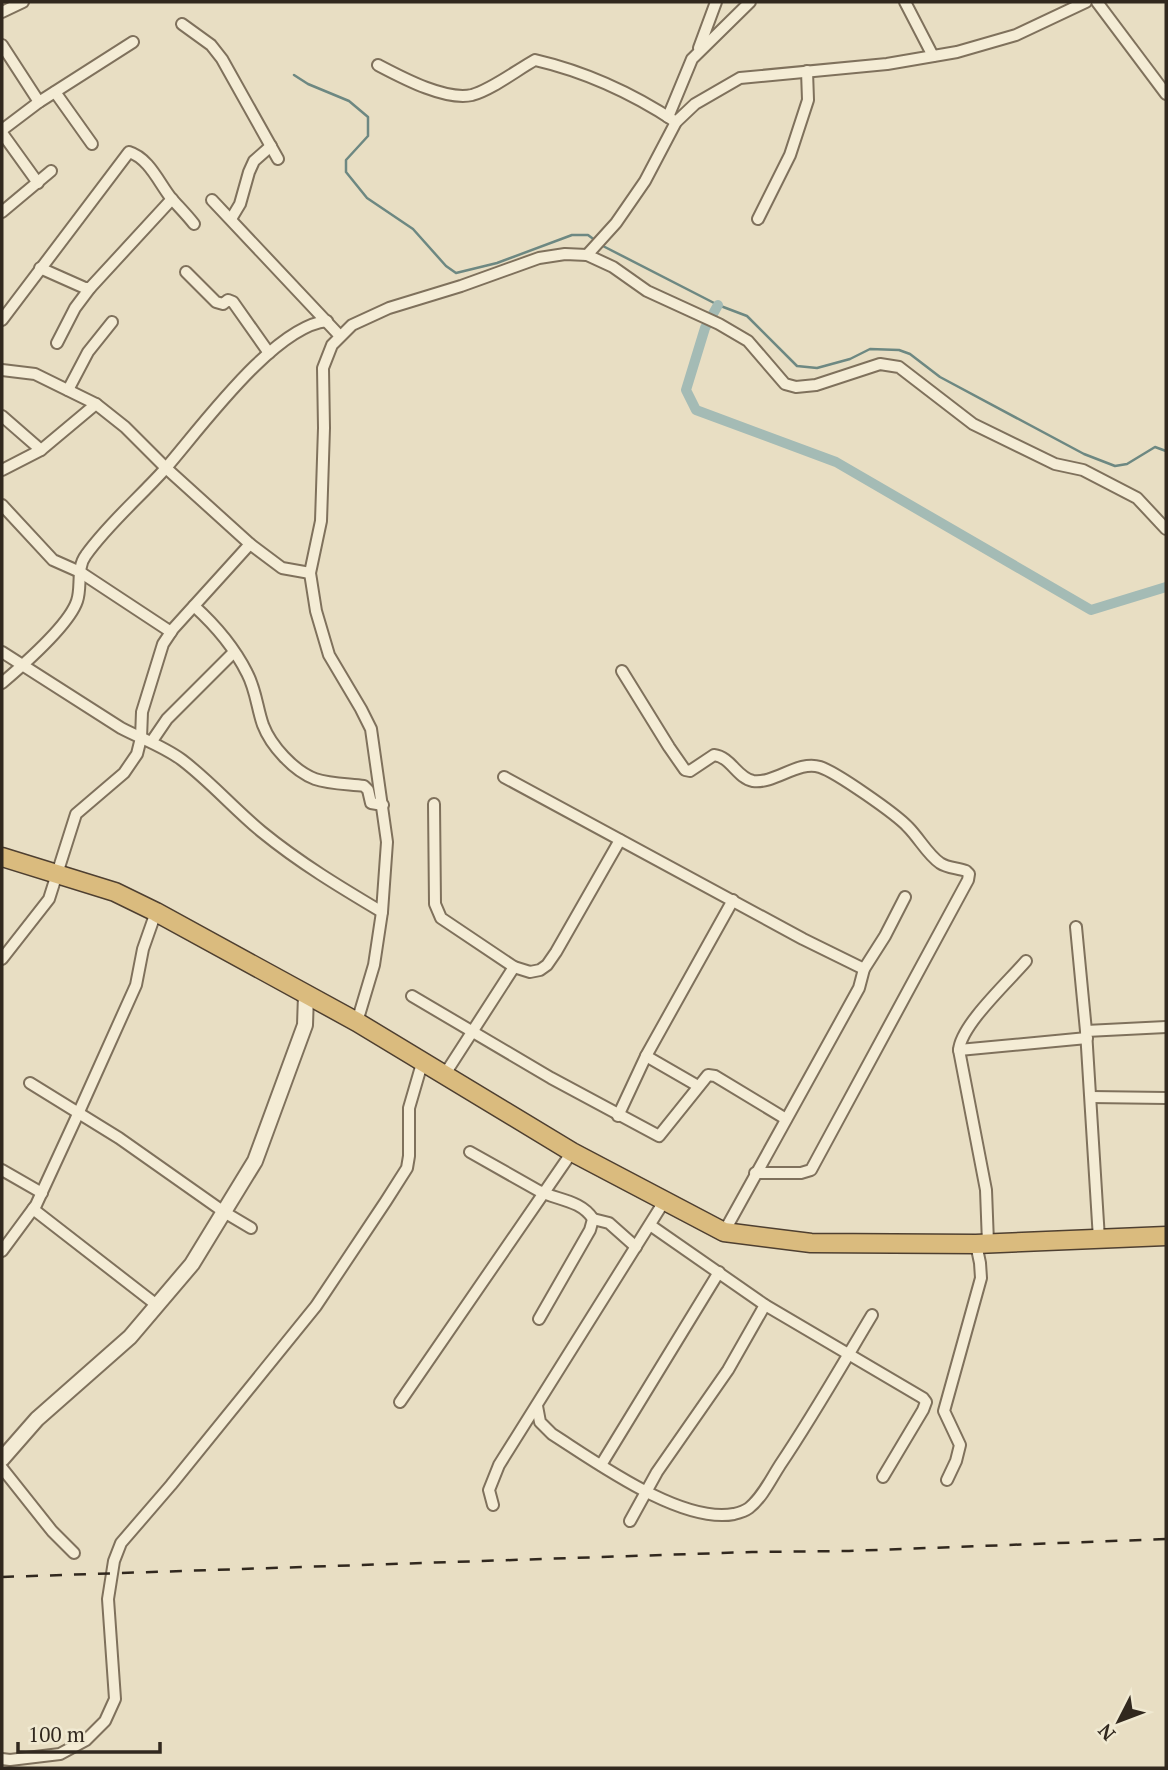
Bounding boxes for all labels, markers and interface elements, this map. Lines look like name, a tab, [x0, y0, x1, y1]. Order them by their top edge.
north arrow	[1084, 1686, 1154, 1756]
scale bar	[18, 1710, 159, 1754]
text: N	[1091, 1719, 1120, 1746]
text: 100 m	[28, 1720, 85, 1748]

